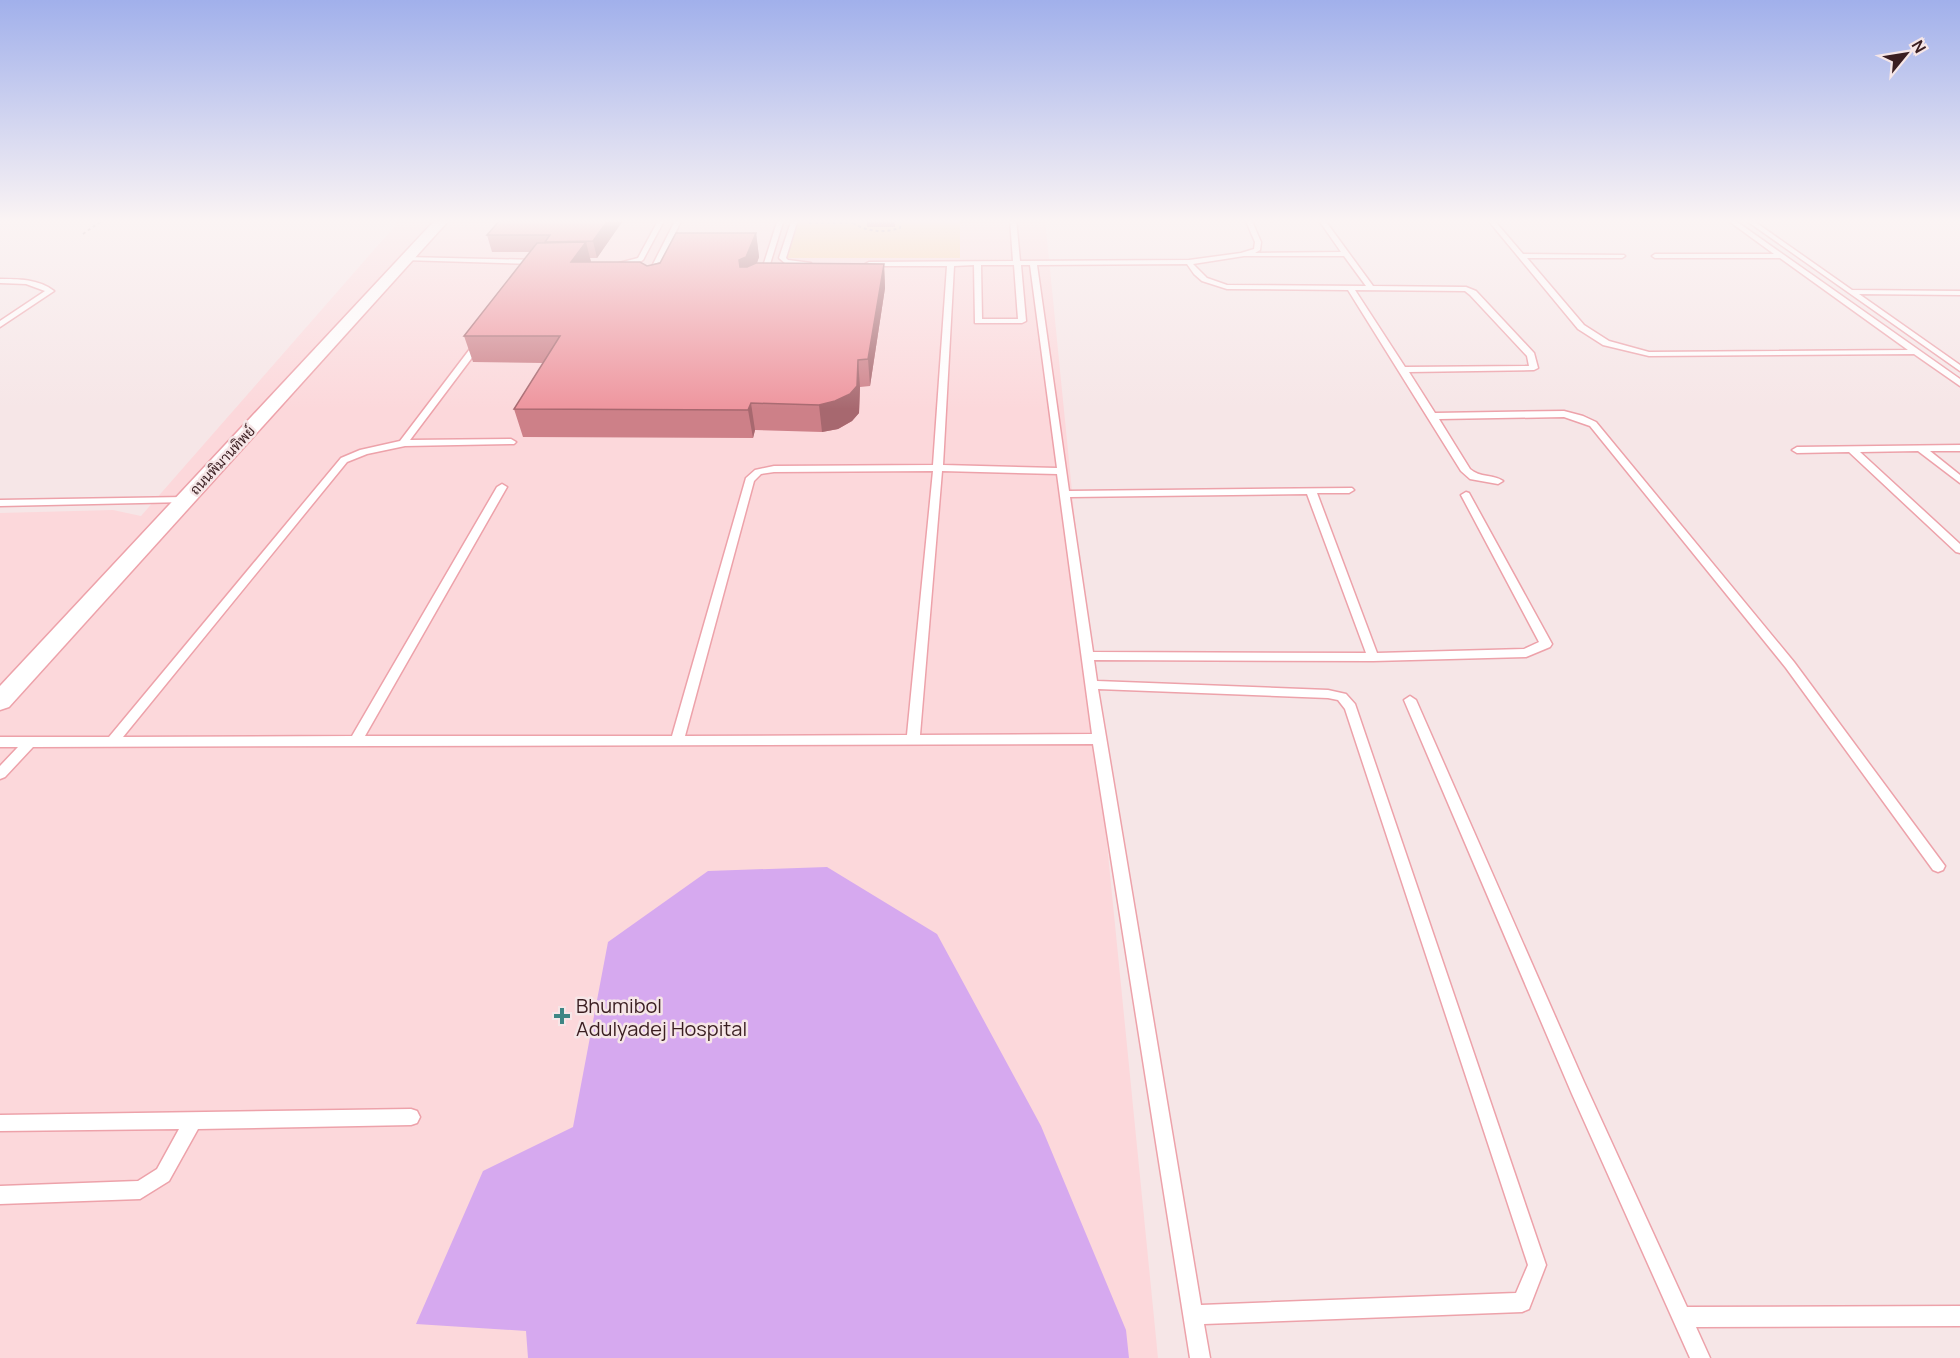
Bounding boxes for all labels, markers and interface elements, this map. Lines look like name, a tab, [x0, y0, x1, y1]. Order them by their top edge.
north arrow	[1876, 24, 1936, 84]
text: N	[1907, 36, 1931, 57]
street label: ถนนพิมานทิพย์	[185, 421, 259, 499]
place label: Bhumibol Adulyadej Hospital	[576, 992, 747, 1042]
marker: Bhumibol Adulyadej Hospital	[553, 1007, 571, 1025]

